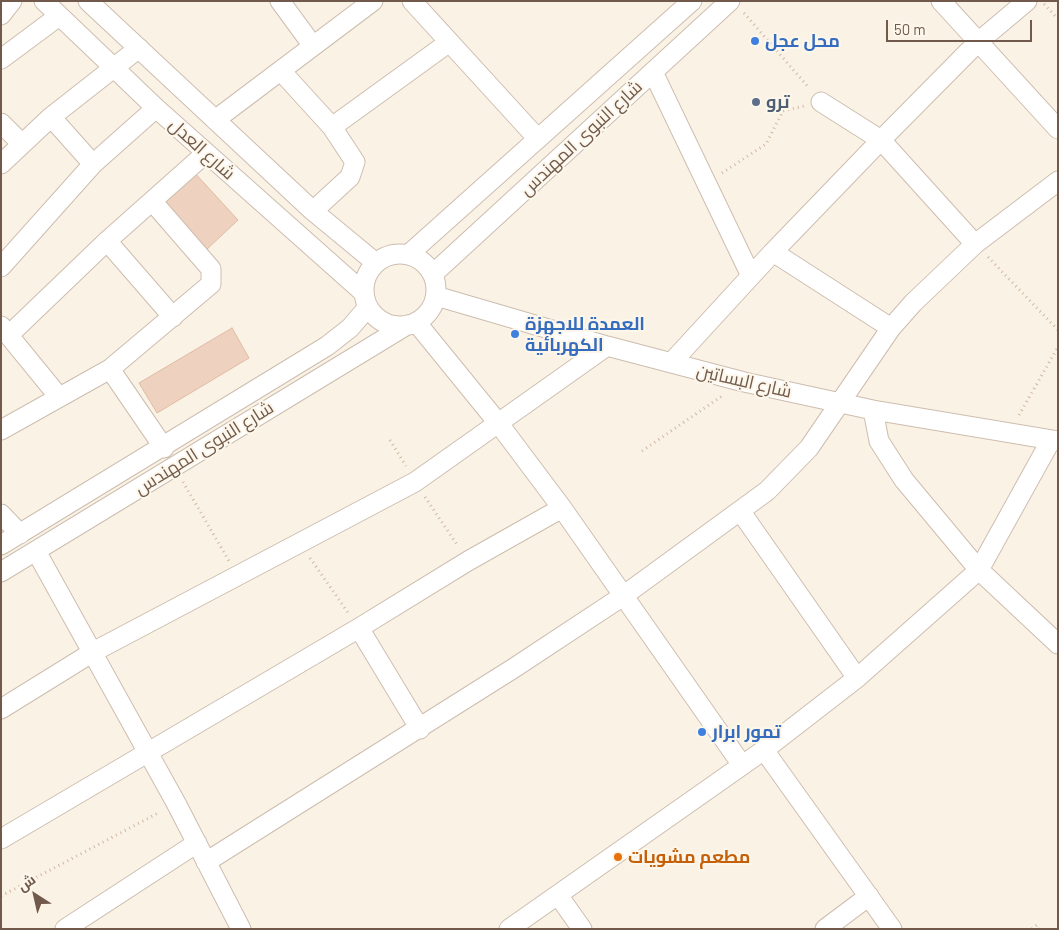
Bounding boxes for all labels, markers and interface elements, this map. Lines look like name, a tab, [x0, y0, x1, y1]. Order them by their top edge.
scale bar	[889, 10, 1035, 42]
text: 50 m	[894, 20, 926, 38]
place label: محل عجل	[765, 30, 840, 52]
marker: محل عجل	[749, 35, 761, 47]
street label: شارع النبوى المهندس	[515, 76, 647, 200]
place label: ترو	[766, 91, 790, 113]
marker: ترو	[750, 96, 762, 108]
street label: شارع العدل	[165, 114, 239, 184]
place label: العمدة للاجهزة الكهربائية	[525, 313, 645, 356]
marker: العمدة للاجهزة الكهربائية	[509, 328, 521, 340]
street label: شارع البساتين	[694, 360, 794, 402]
street label: شارع النبوى المهندس	[131, 397, 277, 499]
place label: تمور ابرار	[712, 721, 781, 743]
marker: تمور ابرار	[696, 726, 708, 738]
place label: مطعم مشويات	[628, 846, 750, 868]
marker: مطعم مشويات	[612, 851, 624, 863]
north arrow	[10, 870, 60, 920]
text: ش	[14, 870, 38, 894]

